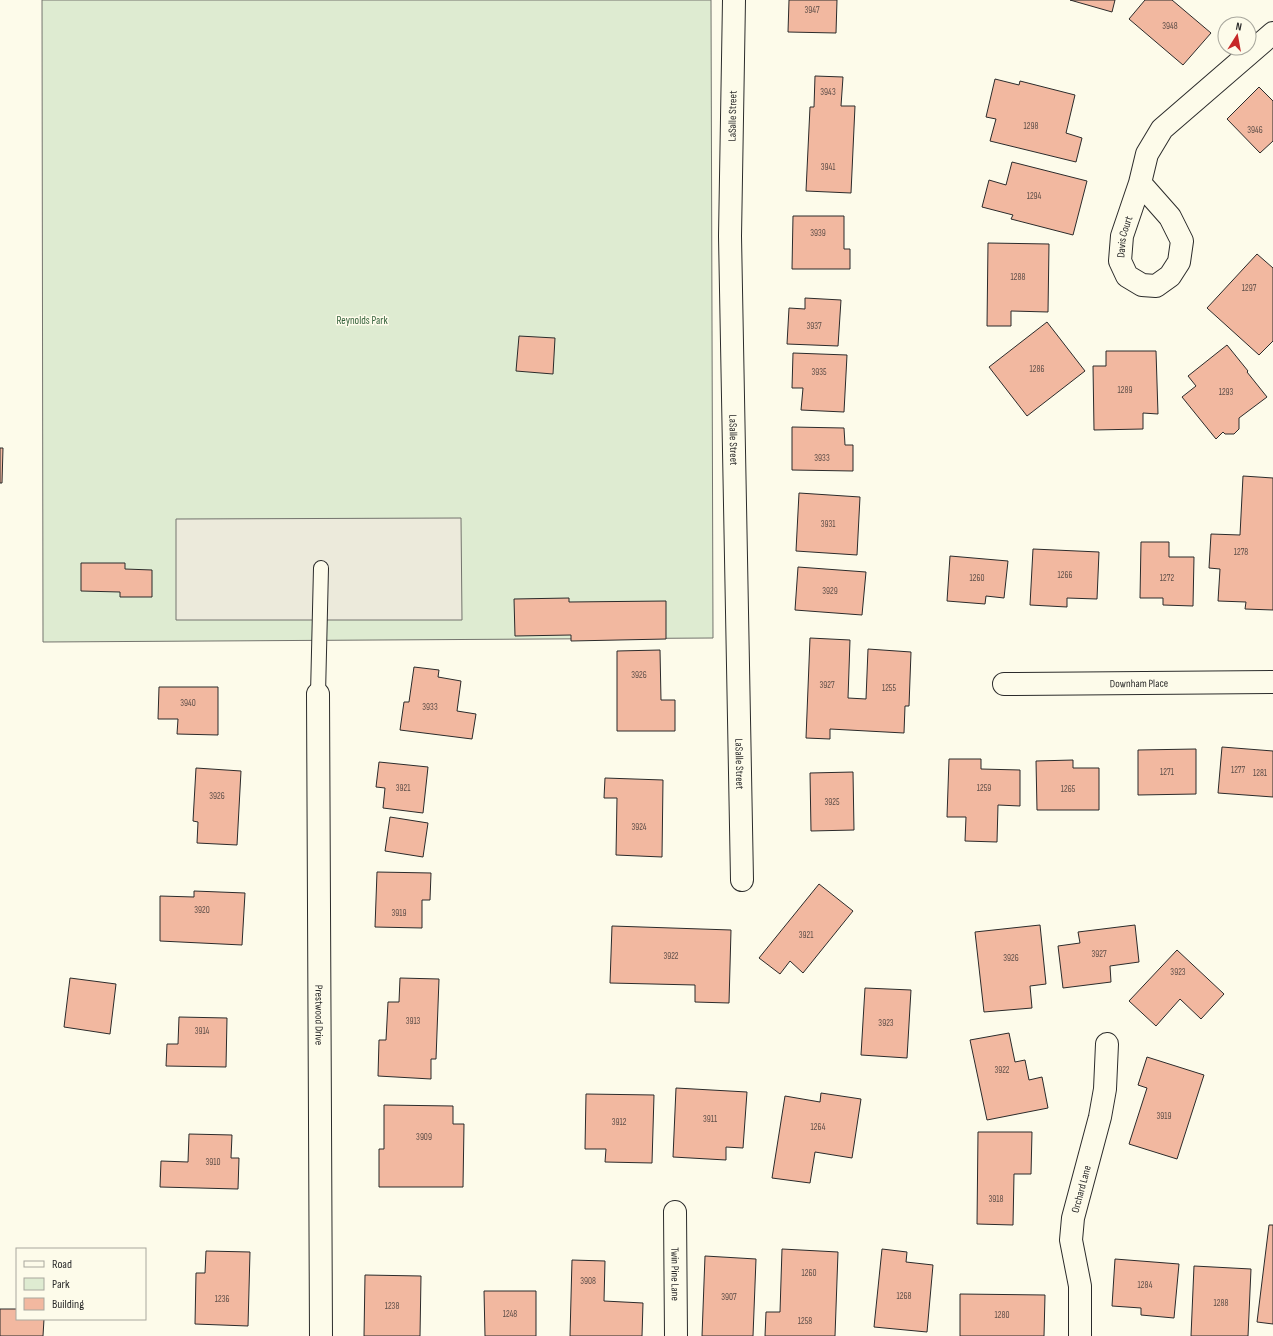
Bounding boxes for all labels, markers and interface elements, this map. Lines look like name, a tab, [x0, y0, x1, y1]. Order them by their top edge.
house number: 3947	[804, 5, 820, 16]
north arrow	[1217, 16, 1257, 56]
text: N	[1235, 20, 1243, 34]
house number: 3948	[1162, 21, 1178, 32]
house number: 3943	[820, 87, 836, 98]
street label: LaSalle Street	[726, 90, 739, 141]
house number: 1298	[1024, 121, 1038, 132]
house number: 3946	[1247, 125, 1263, 136]
house number: 3941	[821, 162, 836, 173]
house number: 1294	[1027, 191, 1042, 202]
street label: Davis Court	[1114, 214, 1136, 258]
house number: 3939	[810, 228, 826, 239]
house number: 1288	[1011, 272, 1025, 283]
house number: 1297	[1242, 283, 1257, 294]
park label: Reynolds Park	[336, 314, 388, 327]
house number: 3937	[806, 321, 822, 332]
house number: 1286	[1030, 364, 1044, 375]
house number: 3935	[811, 367, 827, 378]
house number: 1289	[1118, 385, 1132, 396]
house number: 1293	[1219, 387, 1234, 398]
street label: LaSalle Street	[726, 414, 740, 466]
house number: 3933	[814, 453, 830, 464]
house number: 3931	[821, 519, 836, 530]
house number: 1278	[1234, 547, 1248, 558]
house number: 1266	[1058, 570, 1072, 581]
house number: 1260	[970, 573, 984, 584]
house number: 1272	[1160, 573, 1174, 584]
house number: 3929	[822, 586, 838, 597]
house number: 3926	[631, 670, 647, 681]
street label: Downham Place	[1110, 677, 1168, 690]
house number: 3927	[819, 680, 835, 691]
house number: 1255	[882, 683, 896, 694]
house number: 3940	[180, 698, 196, 709]
house number: 3933	[422, 702, 438, 713]
street label: LaSalle Street	[732, 738, 746, 790]
house number: 1277	[1231, 765, 1245, 776]
house number: 1271	[1160, 767, 1175, 778]
house number: 1281	[1253, 768, 1268, 779]
house number: 3921	[396, 783, 411, 794]
house number: 1259	[977, 783, 991, 794]
house number: 1265	[1061, 784, 1076, 795]
house number: 3926	[209, 791, 225, 802]
house number: 3925	[824, 797, 840, 808]
house number: 3924	[631, 822, 647, 833]
house number: 3920	[194, 905, 210, 916]
house number: 3919	[392, 908, 406, 919]
house number: 3921	[799, 930, 814, 941]
house number: 3927	[1091, 949, 1107, 960]
house number: 3922	[663, 951, 679, 962]
house number: 3926	[1003, 953, 1019, 964]
house number: 3923	[1170, 967, 1186, 978]
street label: Prestwood Drive	[312, 985, 326, 1045]
house number: 3913	[406, 1016, 421, 1027]
house number: 3923	[878, 1018, 894, 1029]
house number: 3914	[195, 1026, 210, 1037]
house number: 3922	[994, 1065, 1010, 1076]
house number: 3919	[1157, 1111, 1171, 1122]
house number: 3911	[703, 1114, 718, 1125]
house number: 3912	[612, 1117, 627, 1128]
house number: 1264	[811, 1122, 826, 1133]
house number: 3909	[416, 1132, 432, 1143]
house number: 3910	[206, 1157, 220, 1168]
street label: Orchard Lane	[1069, 1164, 1094, 1214]
house number: 3918	[989, 1194, 1003, 1205]
street label: Twin Pine Lane	[668, 1247, 682, 1301]
legend	[16, 1248, 146, 1320]
text: Road	[52, 1257, 72, 1272]
house number: 1260	[802, 1268, 816, 1279]
house number: 3908	[580, 1276, 596, 1287]
text: Park	[52, 1277, 70, 1292]
house number: 1284	[1138, 1280, 1153, 1291]
house number: 1268	[897, 1291, 911, 1302]
house number: 3907	[721, 1292, 737, 1303]
house number: 1236	[215, 1294, 229, 1305]
text: Building	[52, 1297, 84, 1312]
house number: 1288	[1214, 1298, 1228, 1309]
house number: 1238	[385, 1301, 399, 1312]
house number: 1248	[503, 1309, 517, 1320]
house number: 1280	[995, 1310, 1009, 1321]
house number: 1258	[798, 1316, 812, 1327]

